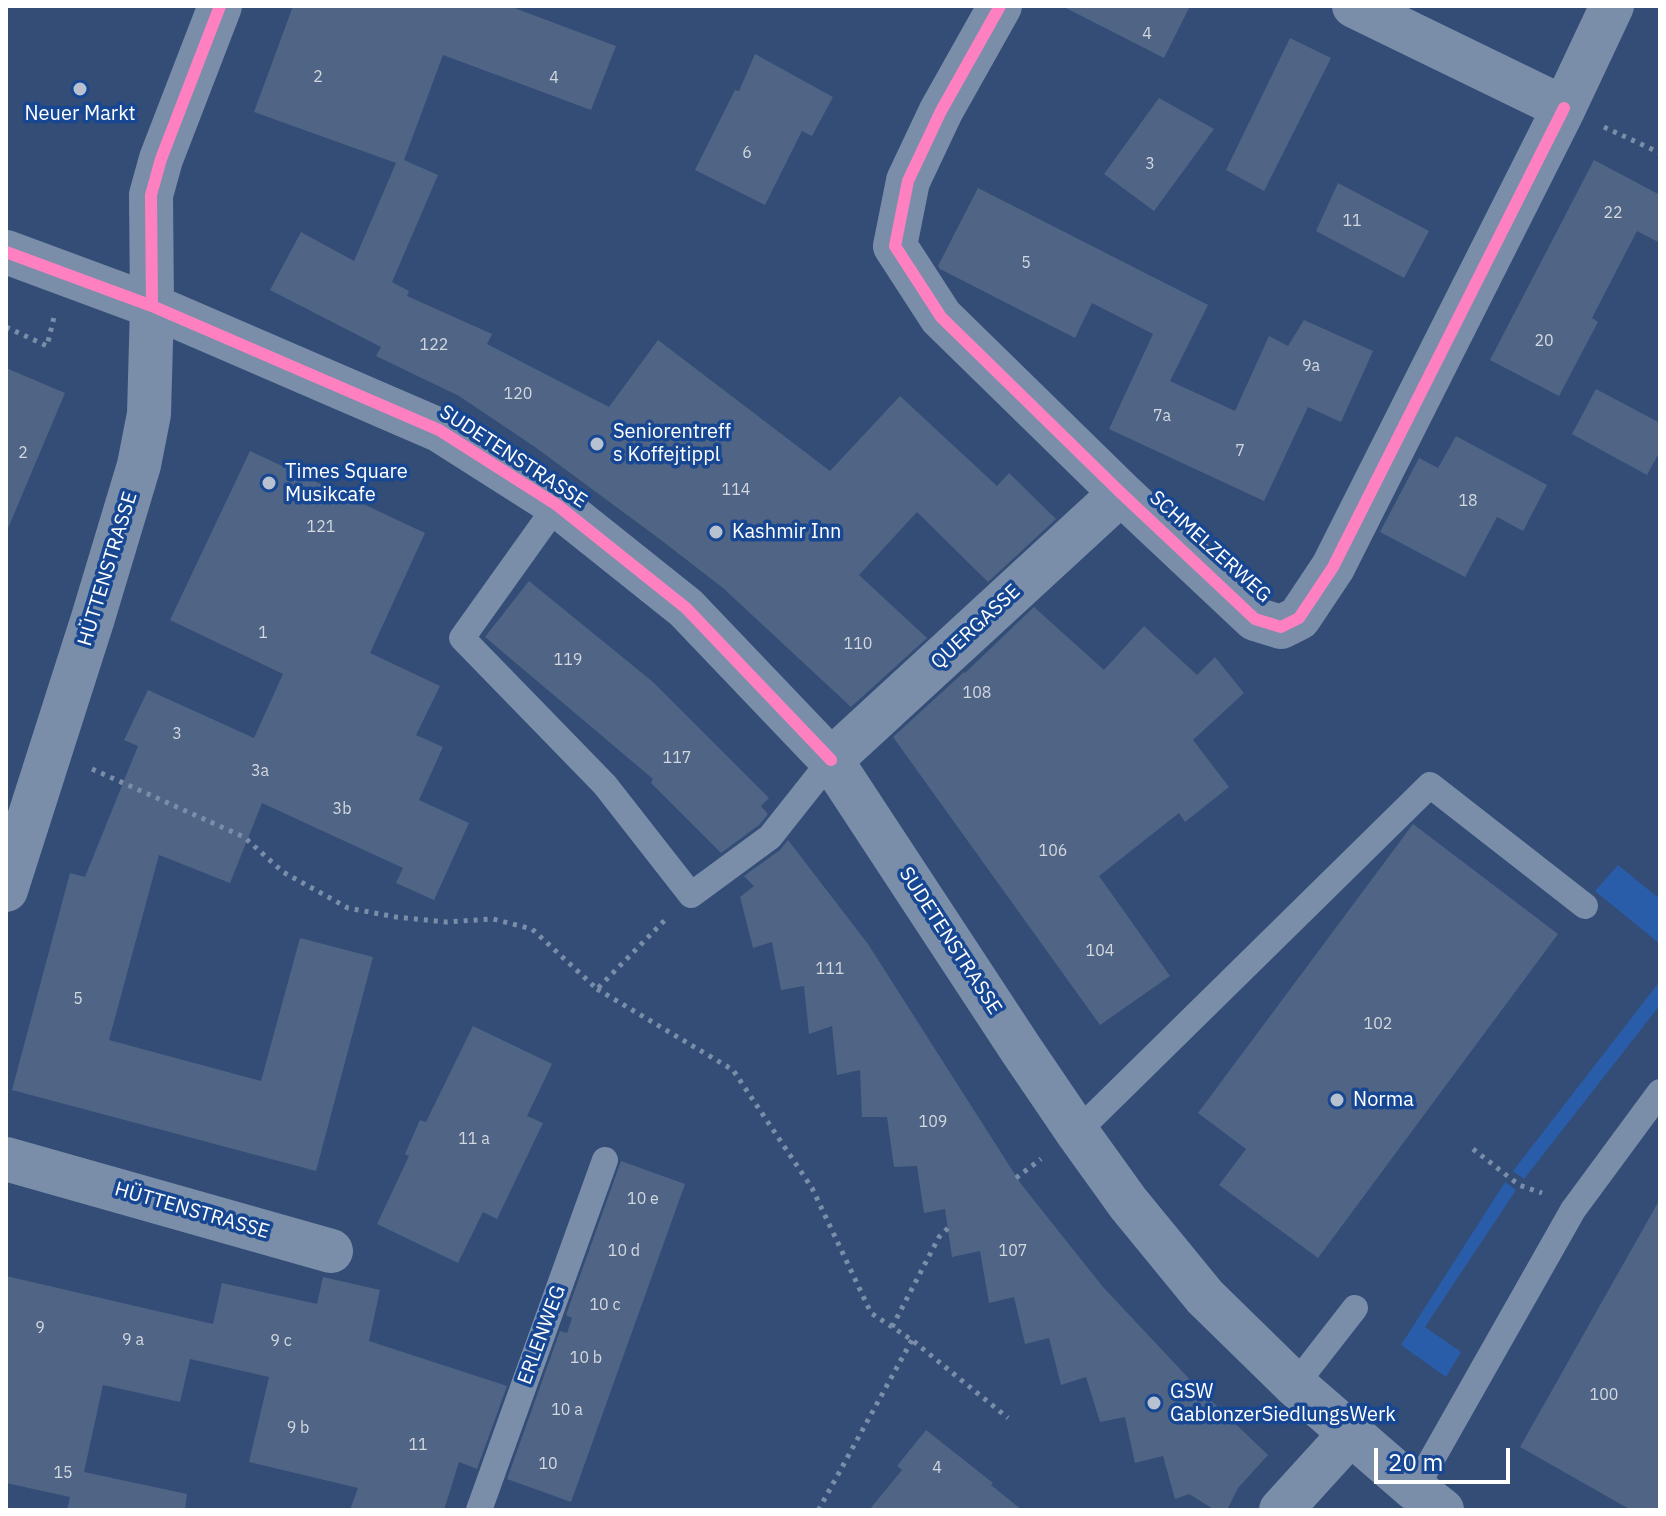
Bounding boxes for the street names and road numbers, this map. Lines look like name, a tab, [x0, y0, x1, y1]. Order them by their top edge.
street label: SUDETENSTRASSE	[435, 400, 591, 514]
street label: SCHMELZERWEG	[1144, 486, 1276, 608]
street label: HÜTTENSTRASSE	[73, 489, 143, 649]
street label: QUERGASSE	[926, 580, 1026, 674]
street label: SUDETENSTRASSE	[893, 863, 1007, 1019]
street label: HÜTTENSTRASSE	[112, 1177, 272, 1245]
street label: ERLENWEG	[513, 1282, 571, 1388]

